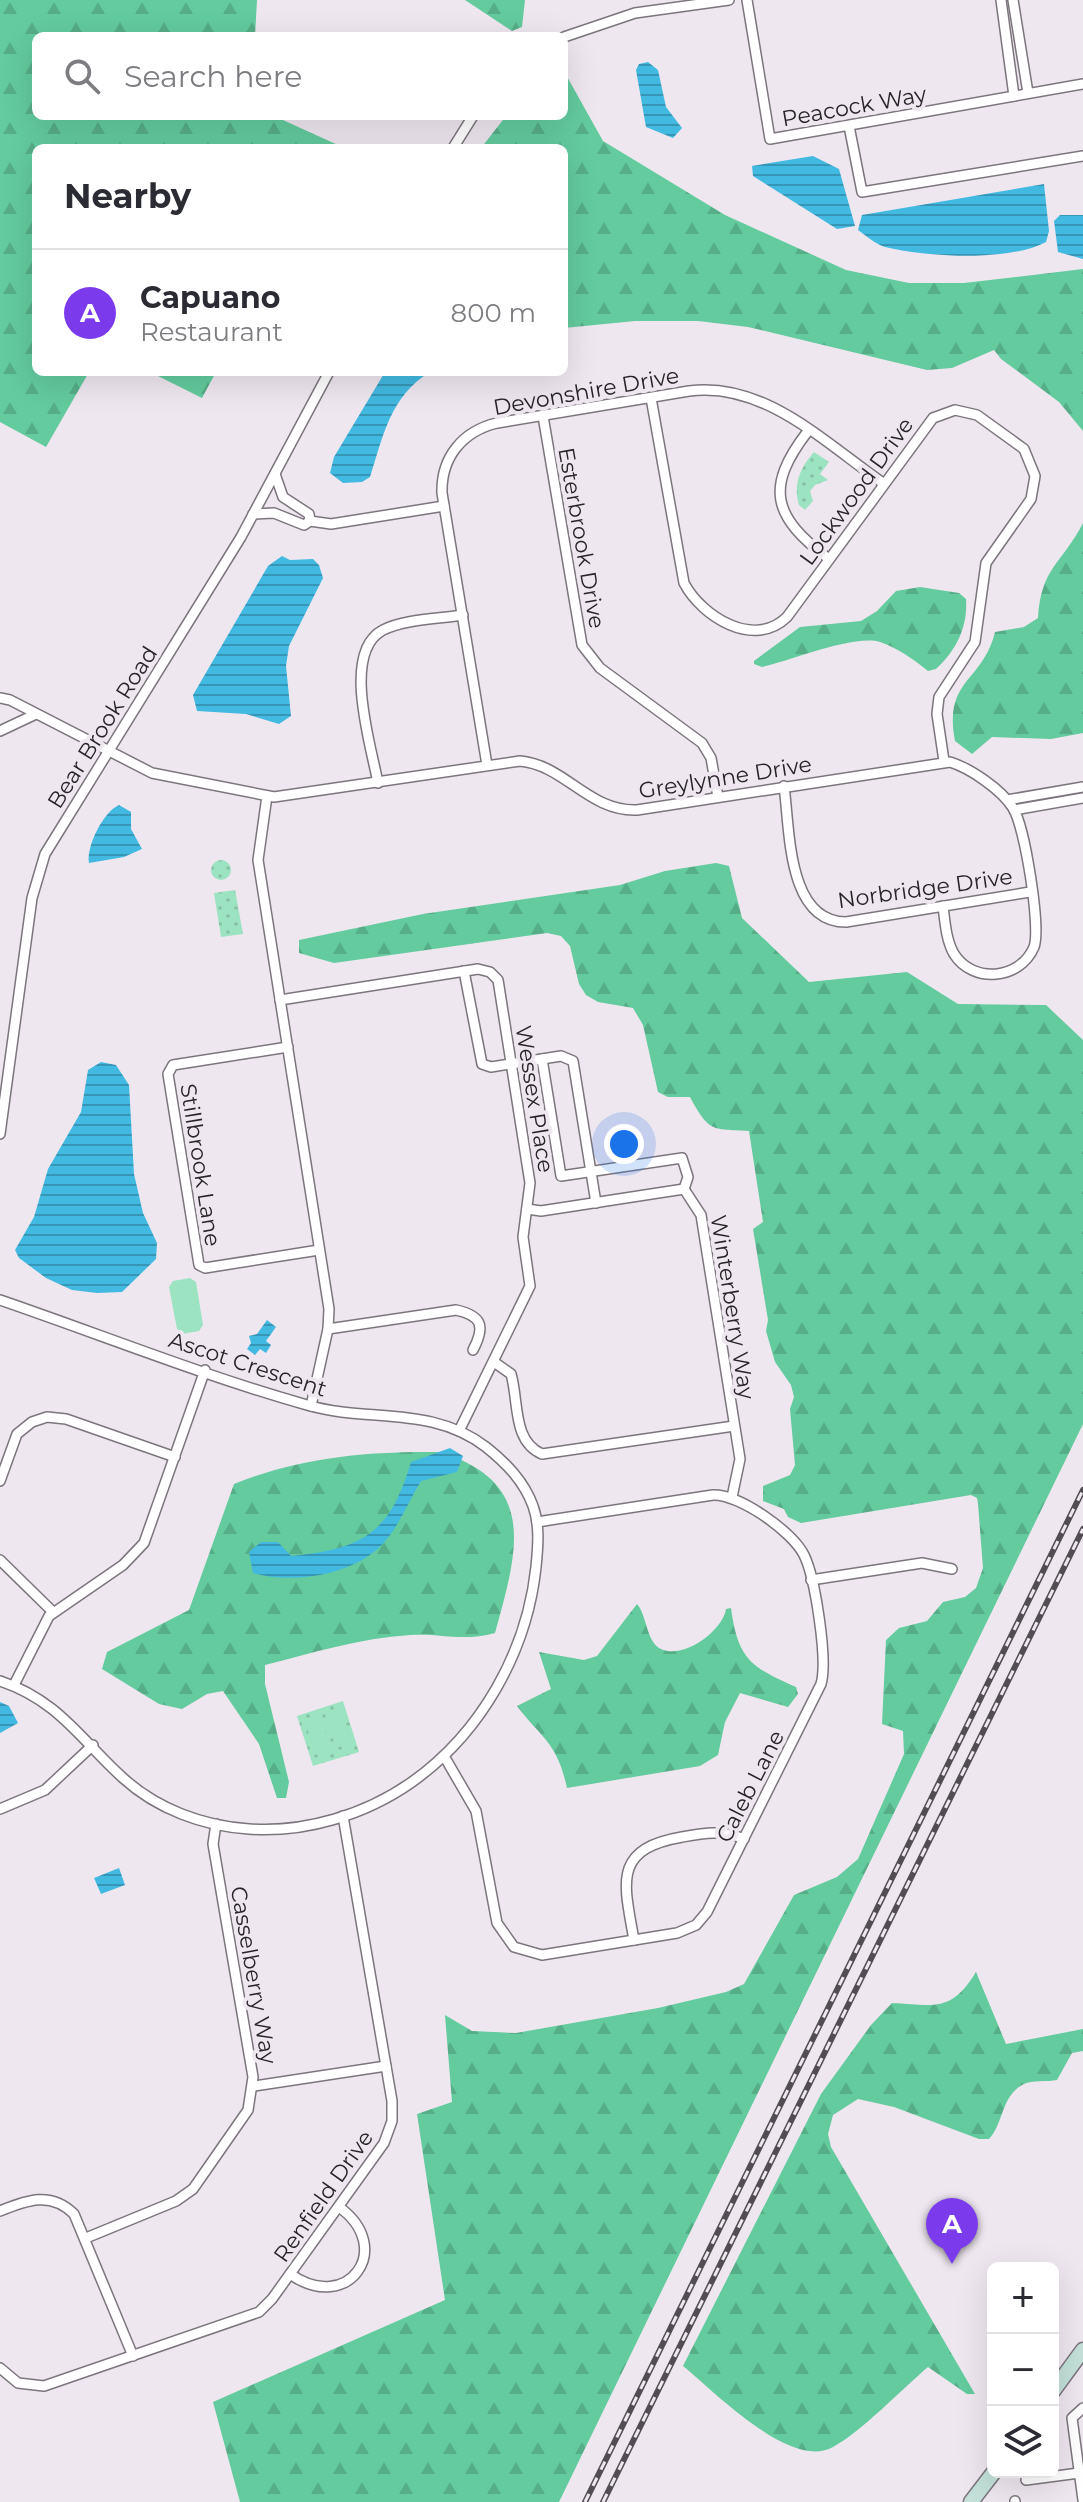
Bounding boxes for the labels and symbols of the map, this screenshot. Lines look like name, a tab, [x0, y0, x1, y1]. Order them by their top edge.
street label: Peacock Way	[780, 80, 929, 132]
street label: Devonshire Drive	[491, 362, 681, 421]
street label: Lockwood Drive	[794, 412, 919, 571]
street label: Esterbrook Drive	[552, 445, 611, 631]
street label: Bear Brook Road	[42, 641, 163, 813]
street label: Greylynne Drive	[637, 750, 814, 804]
street label: Norbridge Drive	[836, 863, 1014, 914]
street label: Wessex Place	[510, 1024, 559, 1175]
street label: Stillbrook Lane	[174, 1082, 227, 1248]
your location	[604, 1124, 644, 1164]
street label: Winterberry Way	[705, 1213, 760, 1401]
street label: Ascot Crescent	[165, 1326, 330, 1403]
street label: Caleb Lane	[711, 1726, 790, 1847]
street label: Casselberry Way	[225, 1884, 282, 2066]
street label: Renfield Drive	[268, 2125, 379, 2268]
pin: A	[926, 2198, 978, 2264]

